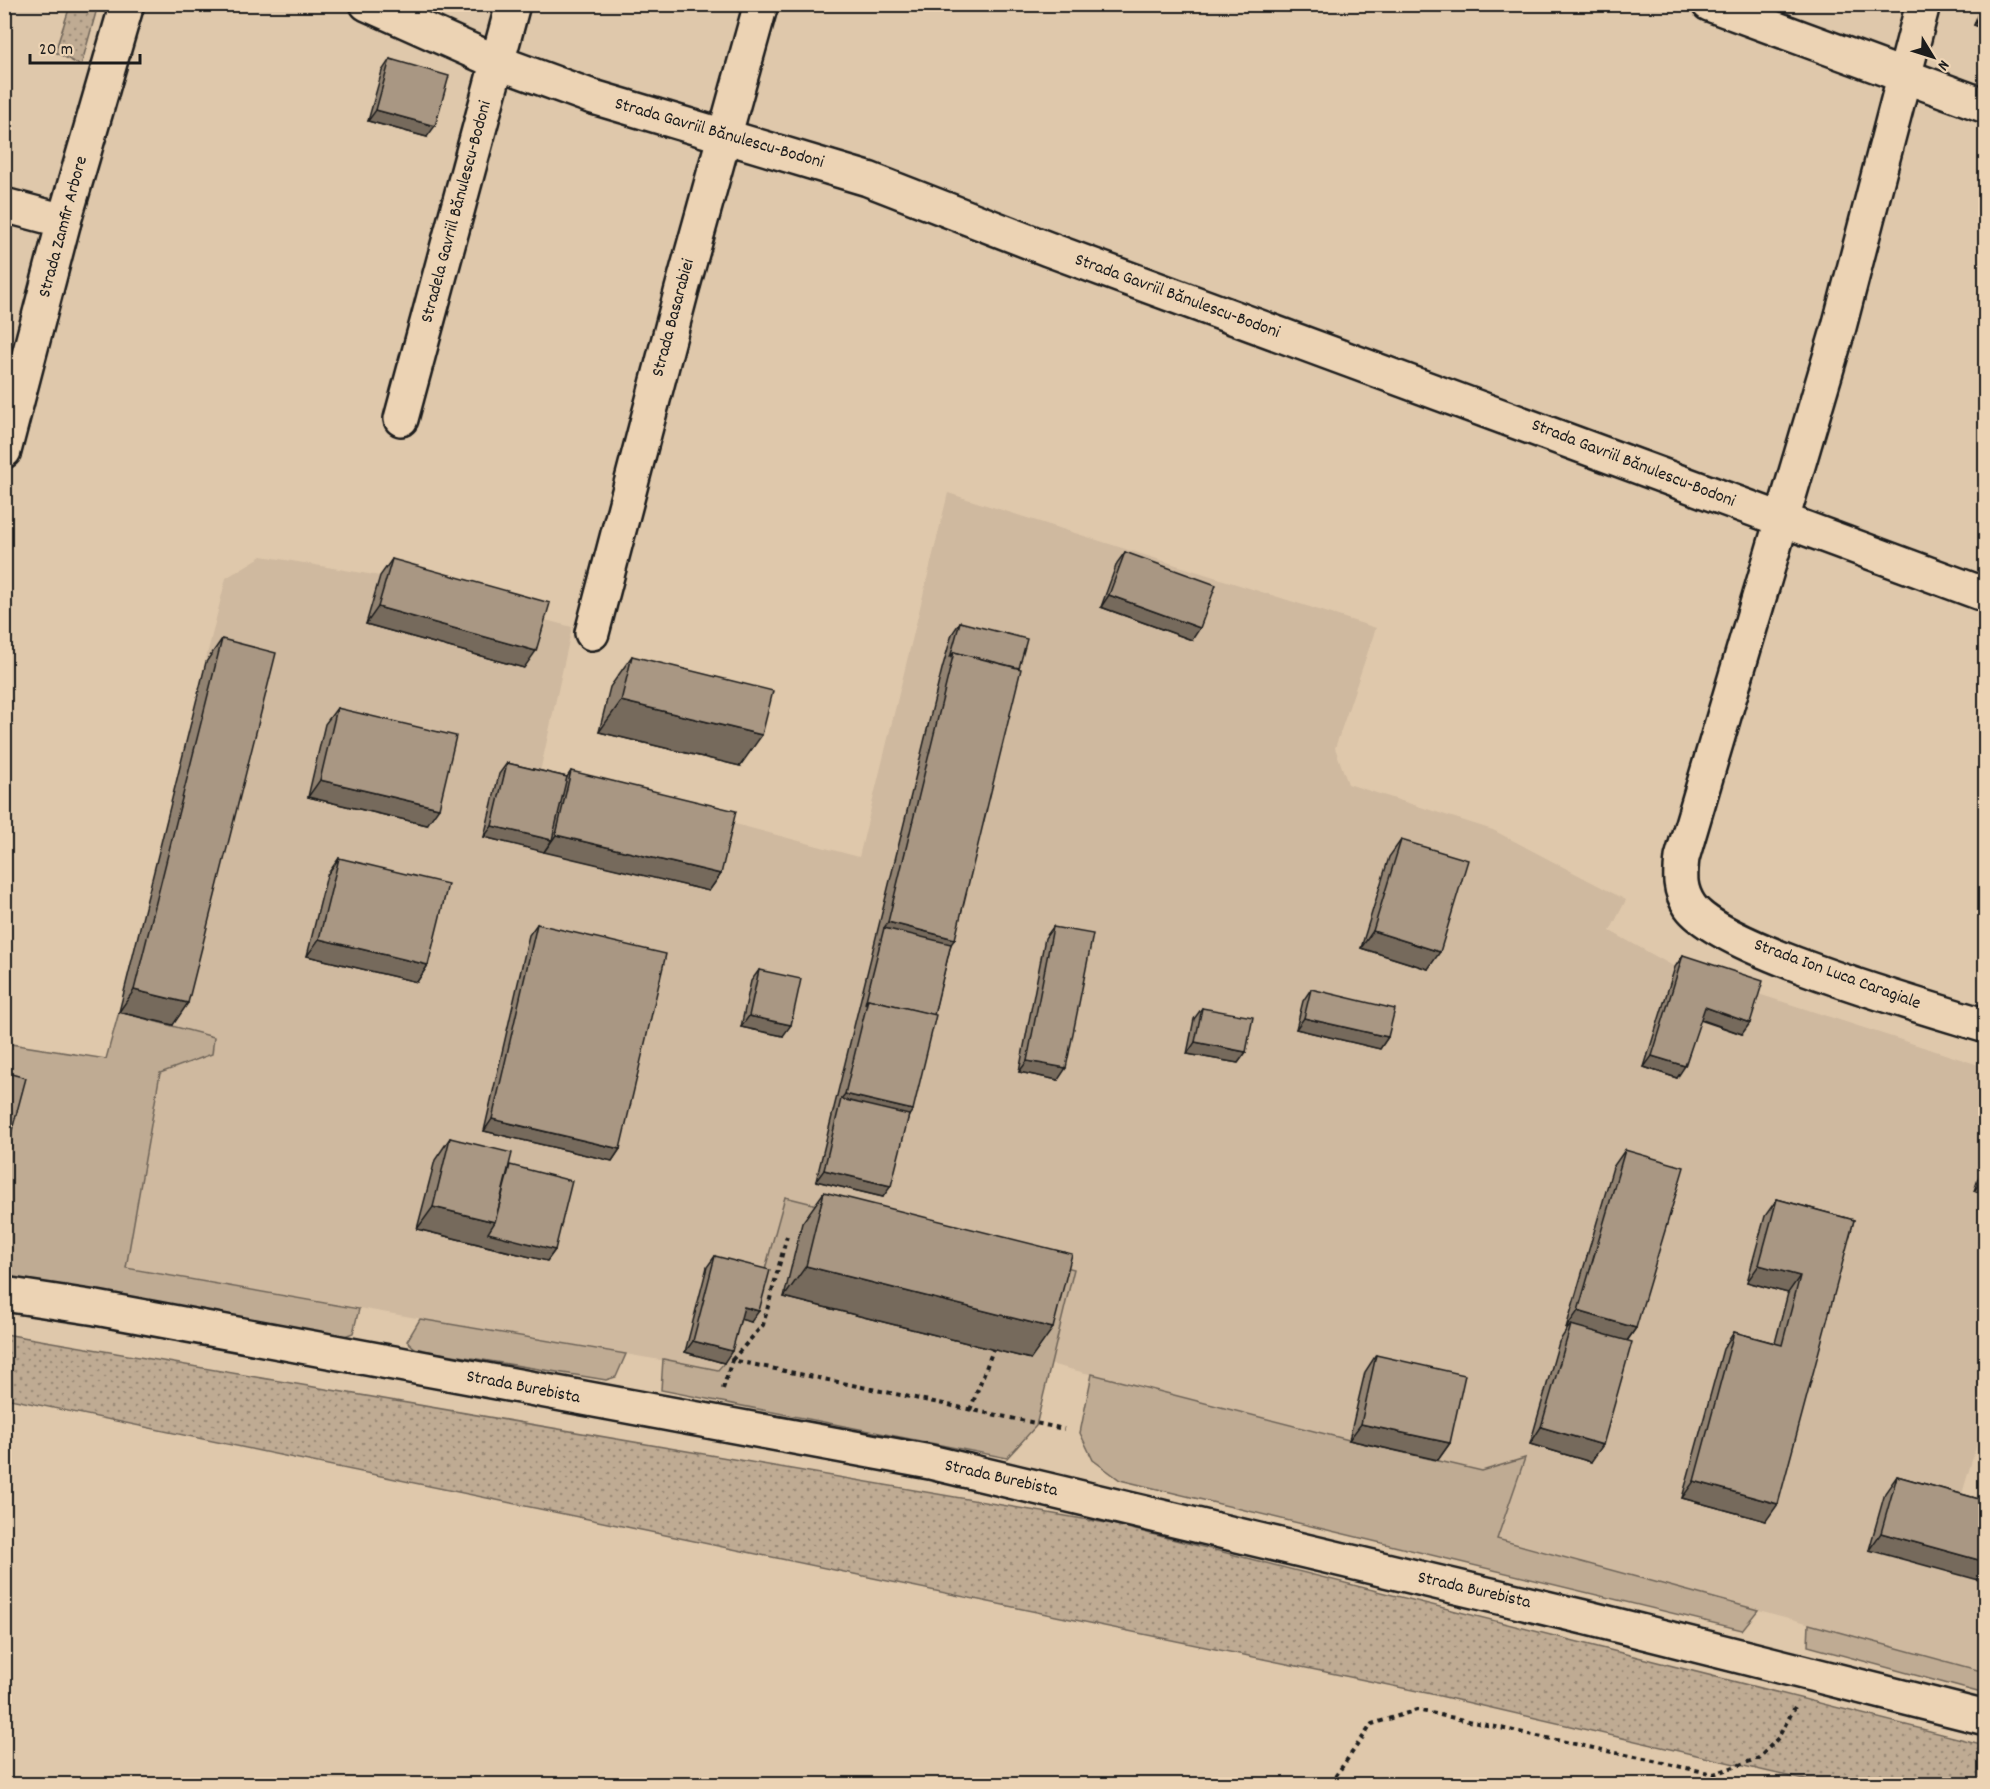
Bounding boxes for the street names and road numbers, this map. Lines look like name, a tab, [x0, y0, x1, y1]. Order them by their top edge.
street label: Strada Gavriil Bănulescu-Bodoni	[611, 92, 827, 176]
street label: Stradela Gavriil Bănulescu-Bodoni	[415, 98, 499, 326]
street label: Strada Zamfir Arbore	[33, 153, 95, 300]
street label: Strada Gavriil Bănulescu-Bodoni	[1071, 248, 1283, 346]
street label: Strada Basarabiei	[646, 256, 702, 380]
street label: Strada Gavriil Bănulescu-Bodoni	[1527, 414, 1739, 514]
street label: Strada Ion Luca Caragiale	[1750, 933, 1924, 1017]
street label: Strada Burebista	[464, 1365, 583, 1411]
street label: Strada Burebista	[942, 1454, 1061, 1504]
street label: Strada Burebista	[1415, 1566, 1534, 1616]

